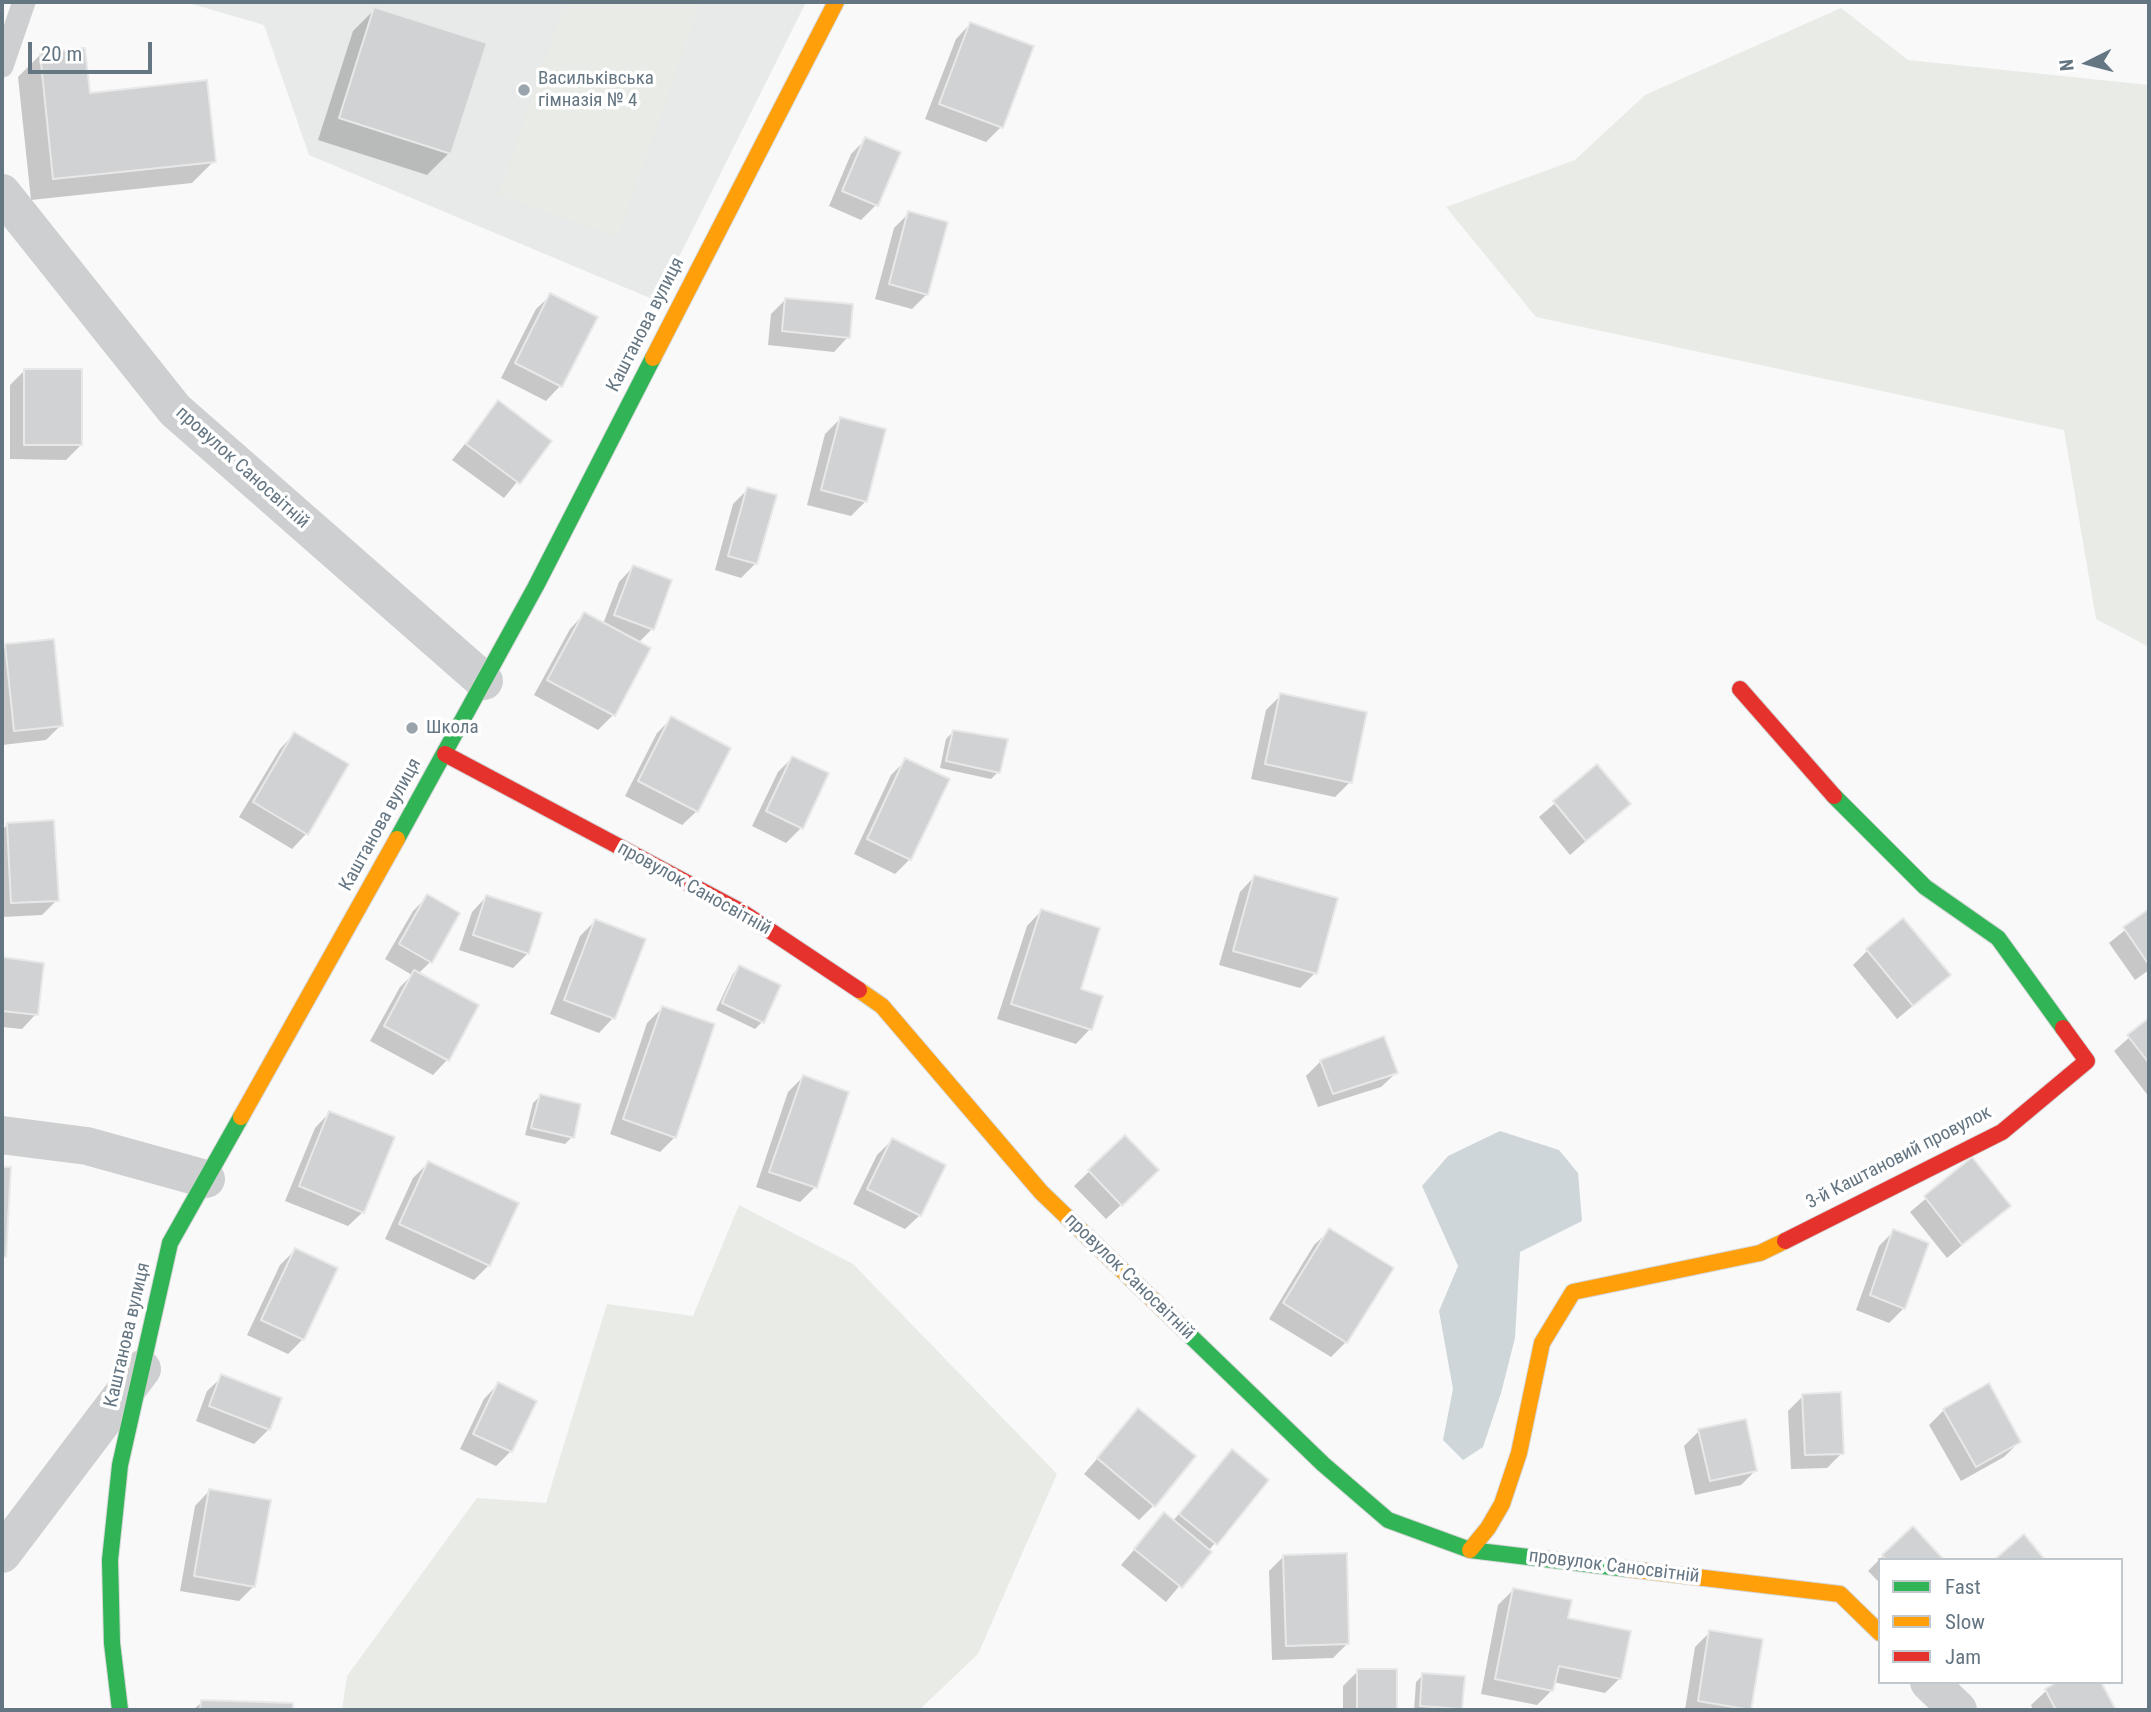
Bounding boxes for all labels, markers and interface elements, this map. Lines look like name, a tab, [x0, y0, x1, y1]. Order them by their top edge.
scale bar	[32, 28, 156, 72]
north arrow	[2053, 28, 2123, 98]
text: 20 m	[41, 42, 82, 66]
text: N	[2055, 58, 2079, 72]
place label: Васильківська гімназія № 4	[538, 68, 654, 112]
marker: Васильківська гімназія № 4	[516, 82, 532, 98]
street label: Каштанова вулиця	[602, 254, 690, 396]
street label: провулок Саносвітній	[171, 402, 313, 534]
place label: Школа	[426, 717, 479, 739]
marker: Школа	[404, 720, 420, 736]
street label: Каштанова вулиця	[335, 755, 427, 895]
street label: провулок Саносвітній	[613, 837, 775, 941]
street label: 3-й Каштановий провулок	[1803, 1101, 1995, 1215]
street label: провулок Саносвітній	[1059, 1209, 1199, 1345]
street label: Каштанова вулиця	[100, 1260, 156, 1410]
street label: провулок Саносвітній	[1527, 1545, 1701, 1589]
legend	[1878, 1558, 2123, 1684]
text: Fast	[1945, 1575, 1981, 1599]
text: Slow	[1945, 1610, 1985, 1634]
text: Jam	[1945, 1645, 1981, 1669]

